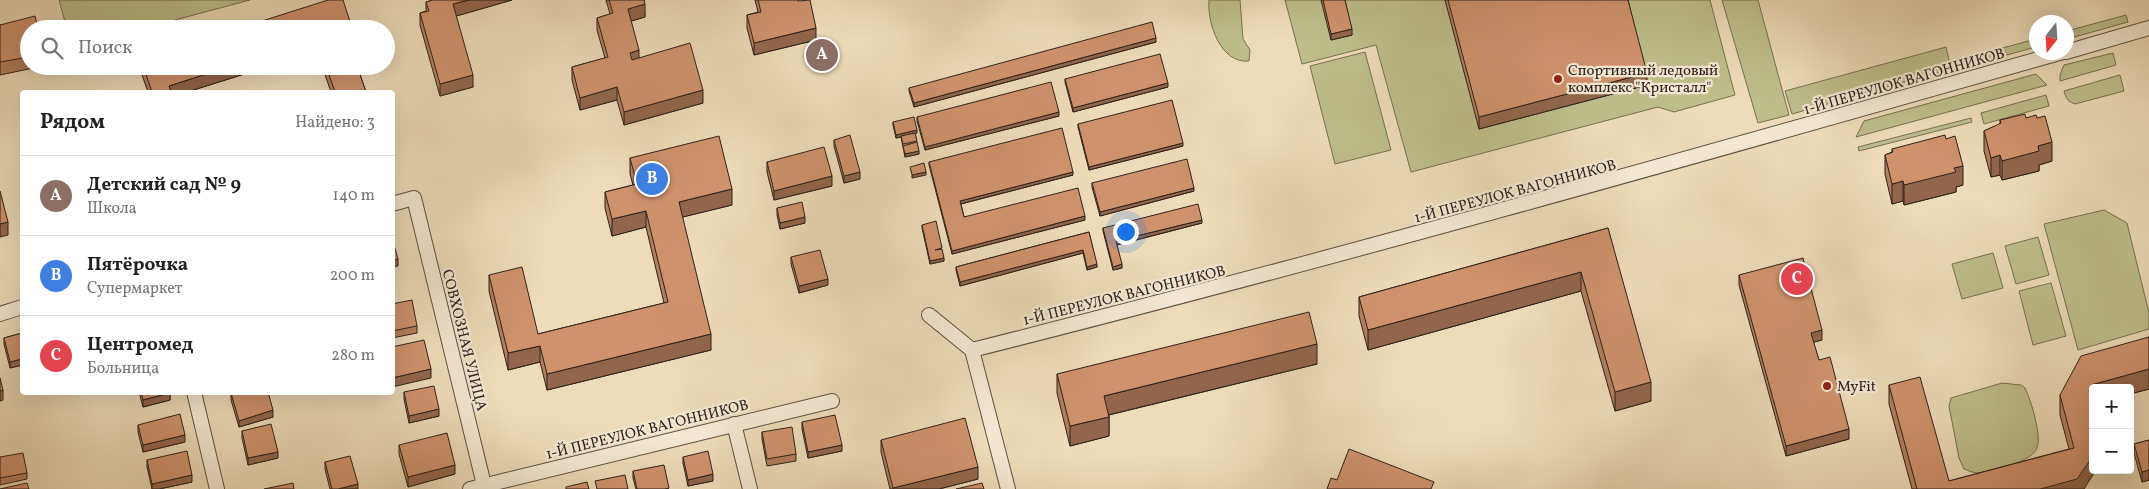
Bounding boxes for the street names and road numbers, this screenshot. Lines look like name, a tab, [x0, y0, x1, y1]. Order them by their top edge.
street label: 1-Й ПЕРЕУЛОК ВАГОННИКОВ	[1801, 44, 2007, 121]
street label: 1-Й ПЕРЕУЛОК ВАГОННИКОВ	[1412, 155, 1619, 230]
street label: 1-Й ПЕРЕУЛОК ВАГОННИКОВ	[1021, 261, 1228, 332]
street label: СОВХОЗНАЯ УЛИЦА	[436, 267, 491, 414]
street label: 1-Й ПЕРЕУЛОК ВАГОННИКОВ	[544, 395, 751, 466]

